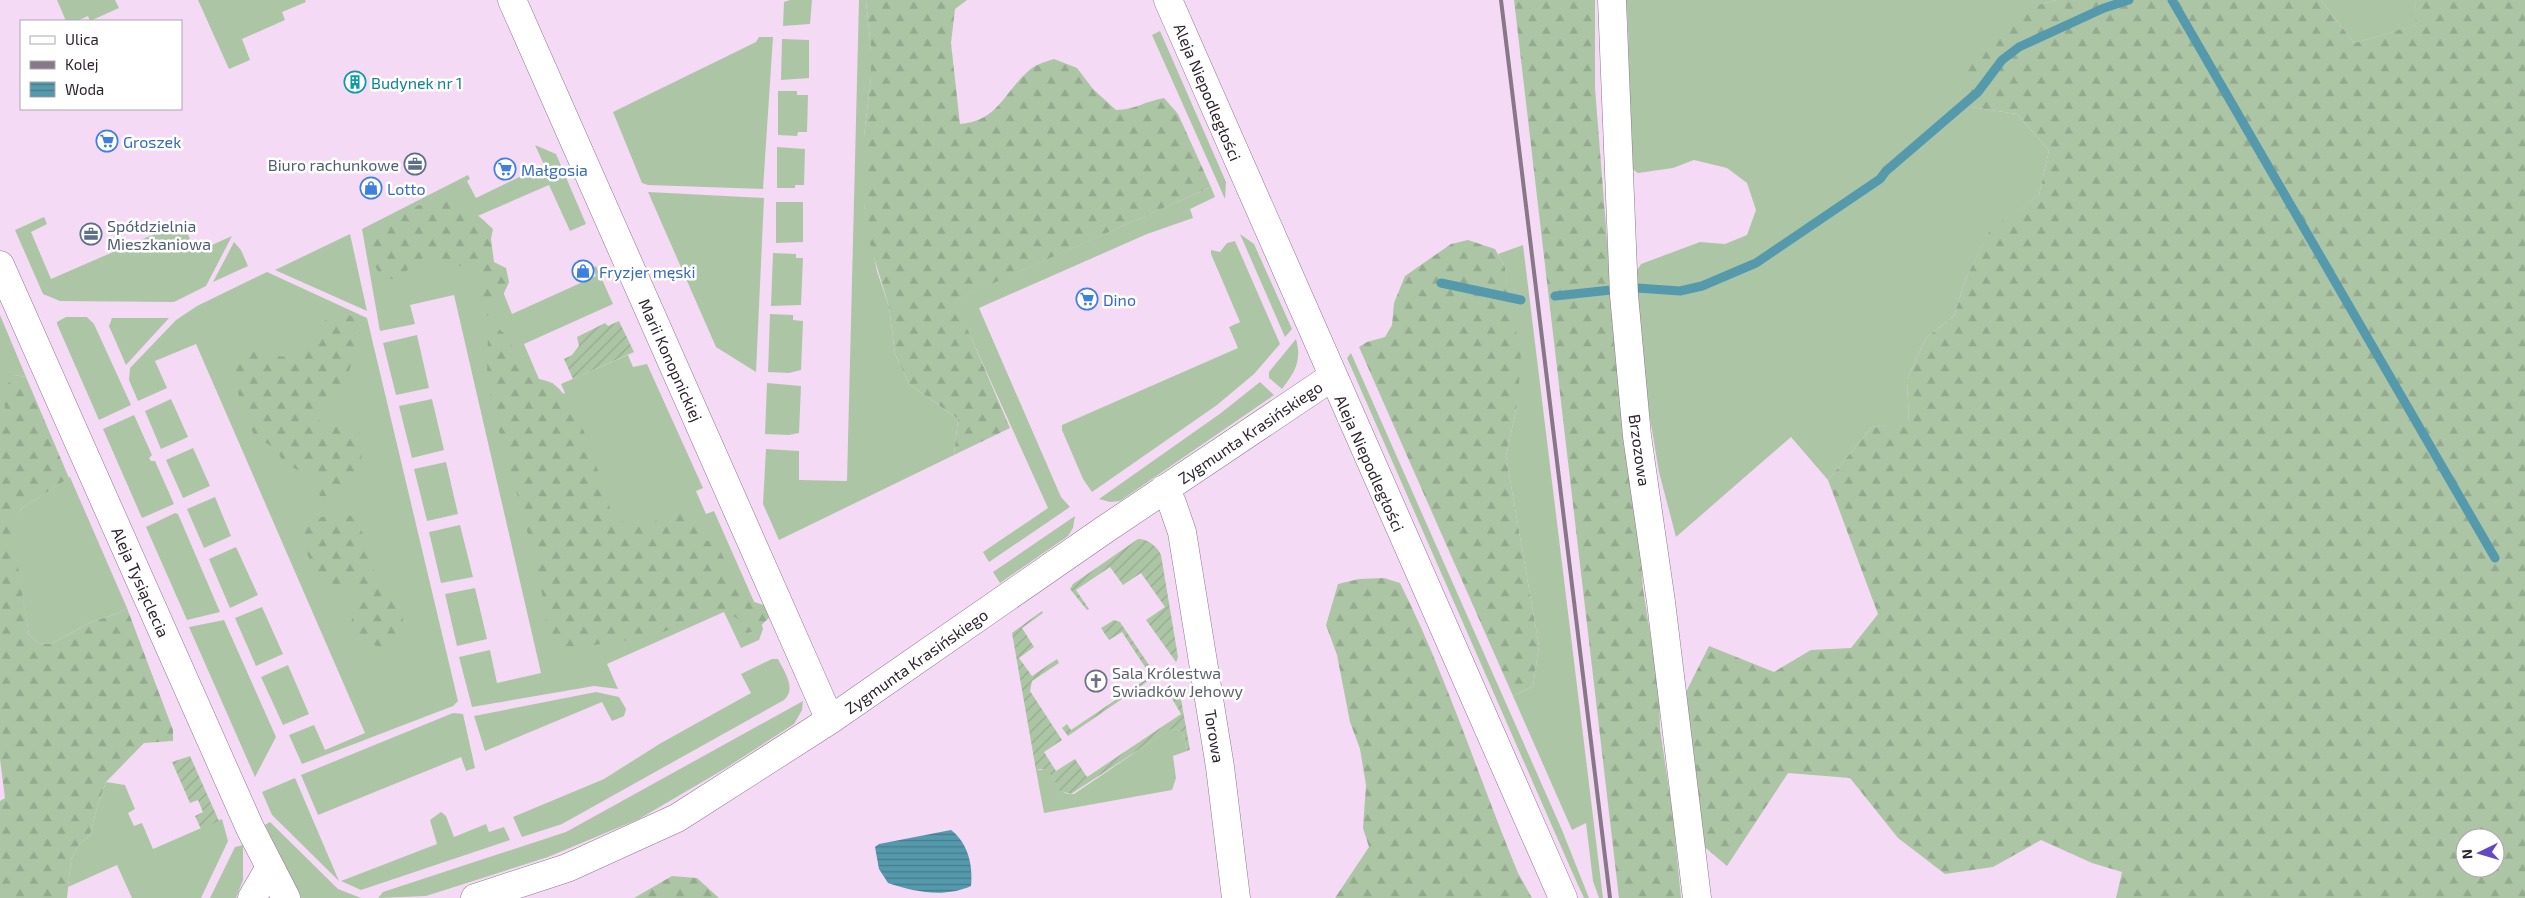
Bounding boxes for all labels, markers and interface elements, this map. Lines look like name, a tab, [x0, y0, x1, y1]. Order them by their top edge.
legend	[20, 20, 182, 110]
street label: Aleja Niepodległości	[1170, 20, 1246, 164]
text: Ulica	[65, 30, 99, 48]
text: Kolej	[65, 55, 98, 74]
building icon: Budynek nr 1	[343, 70, 367, 94]
place label: Budynek nr 1	[371, 73, 462, 92]
text: Woda	[65, 80, 104, 98]
supermarket icon: Groszek	[95, 129, 119, 153]
place label: Groszek	[123, 132, 181, 151]
office icon: Biuro rachunkowe	[403, 152, 427, 176]
place label: Biuro rachunkowe	[268, 155, 399, 174]
supermarket icon: Małgosia	[493, 157, 517, 181]
place label: Małgosia	[521, 160, 588, 179]
shop icon: Lotto	[359, 176, 383, 200]
place label: Lotto	[387, 179, 426, 198]
place label: Spółdzielnia Mieszkaniowa	[107, 216, 211, 253]
office icon: Spółdzielnia Mieszkaniowa	[79, 222, 103, 246]
shop icon: Fryzjer męski	[571, 259, 595, 283]
place label: Fryzjer męski	[599, 262, 695, 282]
supermarket icon: Dino	[1075, 287, 1099, 311]
place label: Dino	[1103, 290, 1136, 309]
street label: Marii Konopnickiej	[634, 296, 707, 425]
street label: Zygmunta Krasińskiego	[1174, 377, 1326, 487]
street label: Aleja Niepodległości	[1330, 392, 1409, 535]
street label: Brzozowa	[1626, 413, 1654, 487]
street label: Aleja Tysiąclecia	[107, 524, 174, 640]
street label: Zygmunta Krasińskiego	[841, 604, 991, 718]
place label: Sala Królestwa Swiadków Jehowy	[1112, 663, 1244, 700]
church icon: Sala Królestwa Swiadków Jehowy	[1084, 669, 1108, 693]
street label: Torowa	[1201, 708, 1229, 764]
north arrow	[2455, 828, 2505, 878]
text: N	[2458, 848, 2475, 860]

